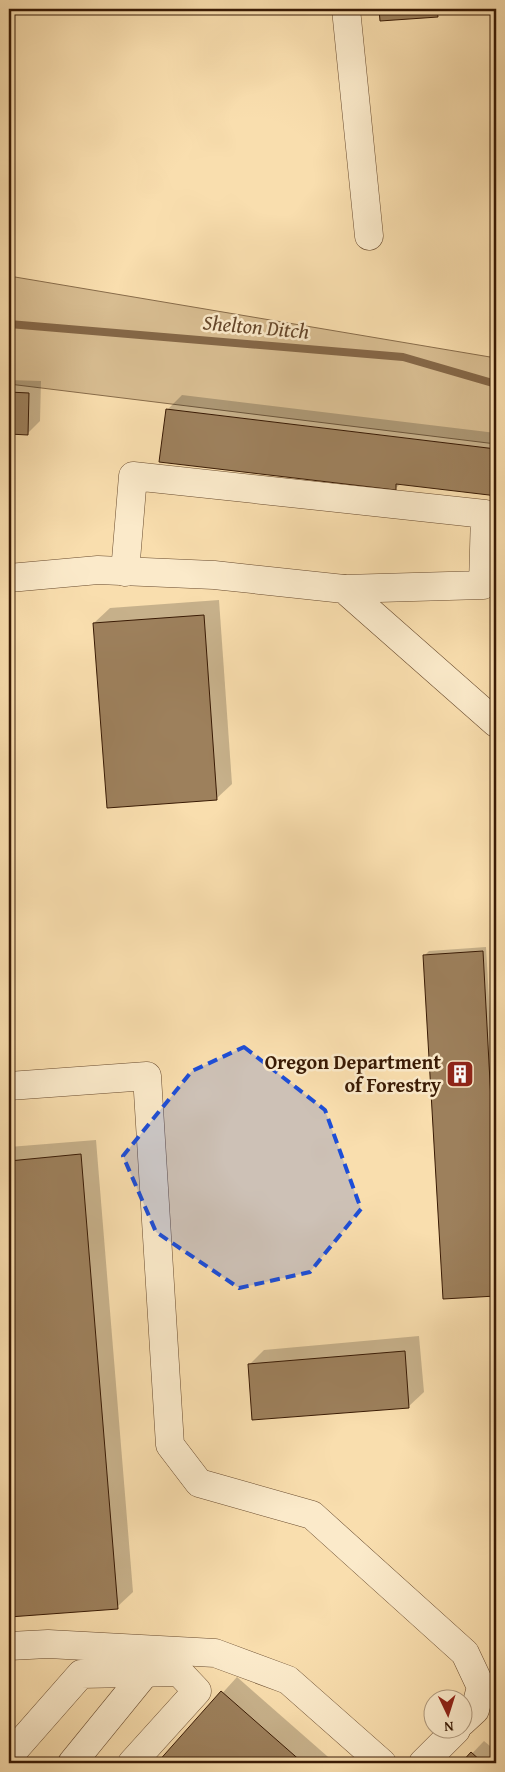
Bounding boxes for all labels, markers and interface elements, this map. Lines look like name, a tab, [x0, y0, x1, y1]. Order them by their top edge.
water label: Shelton Ditch	[202, 306, 311, 347]
place label: Oregon Department of Forestry	[265, 1047, 442, 1099]
building icon: Oregon Department of Forestry	[445, 1059, 475, 1089]
north arrow	[422, 1690, 472, 1740]
text: N	[443, 1717, 454, 1737]

